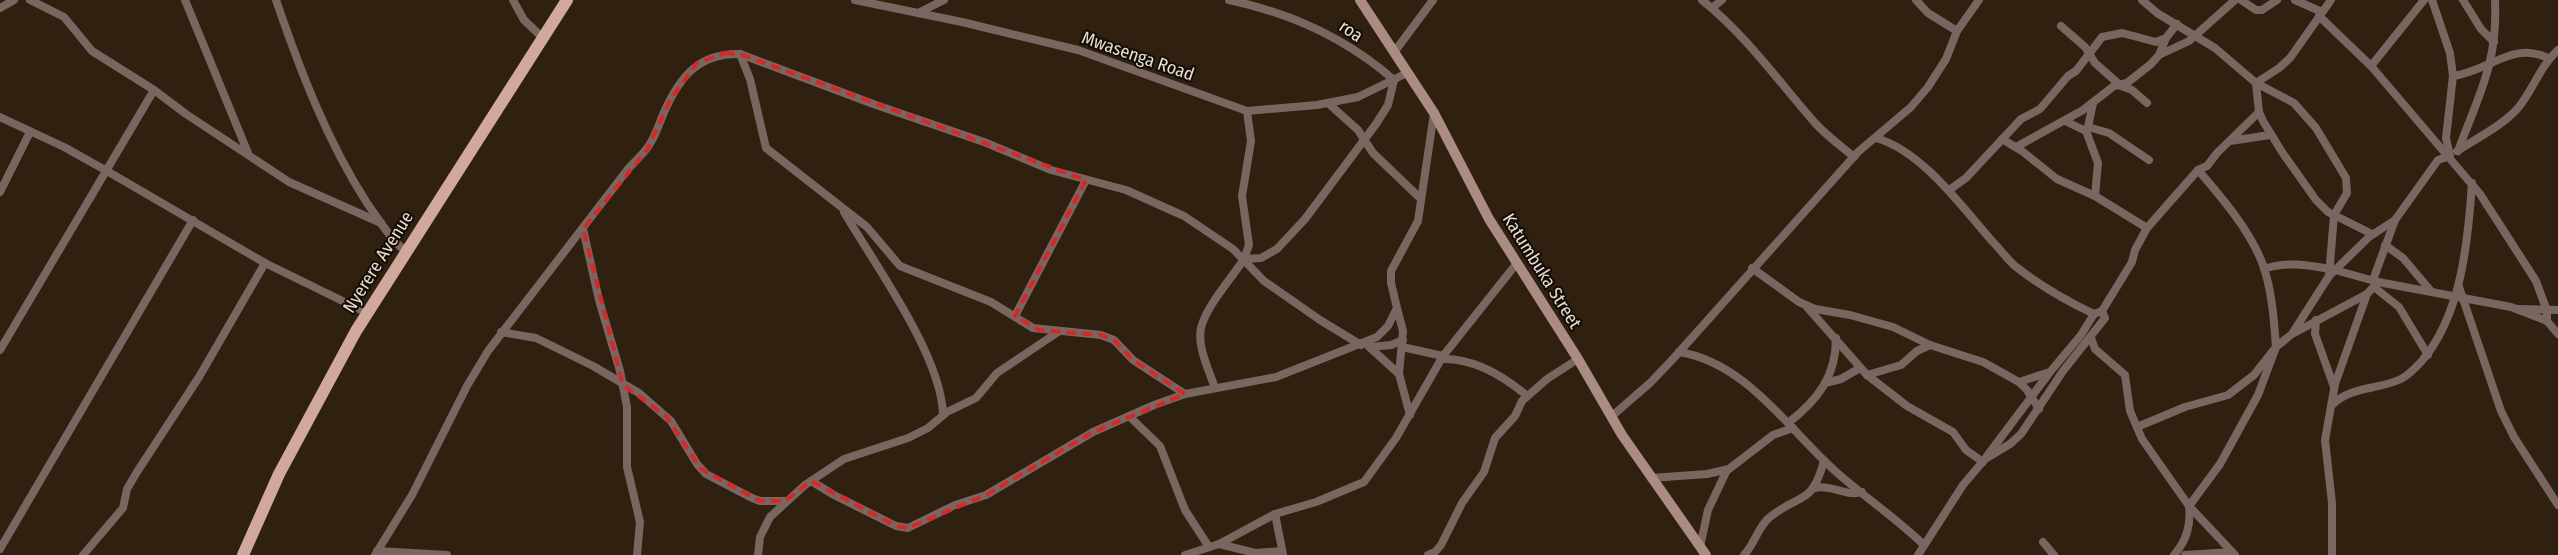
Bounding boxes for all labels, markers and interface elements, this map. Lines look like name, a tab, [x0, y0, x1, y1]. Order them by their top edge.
street label: roa	[1335, 15, 1367, 47]
street label: Mwasenga Road	[1079, 26, 1197, 86]
street label: Nyerere Avenue	[338, 207, 418, 317]
street label: Katumbuka Street	[1498, 209, 1586, 333]

